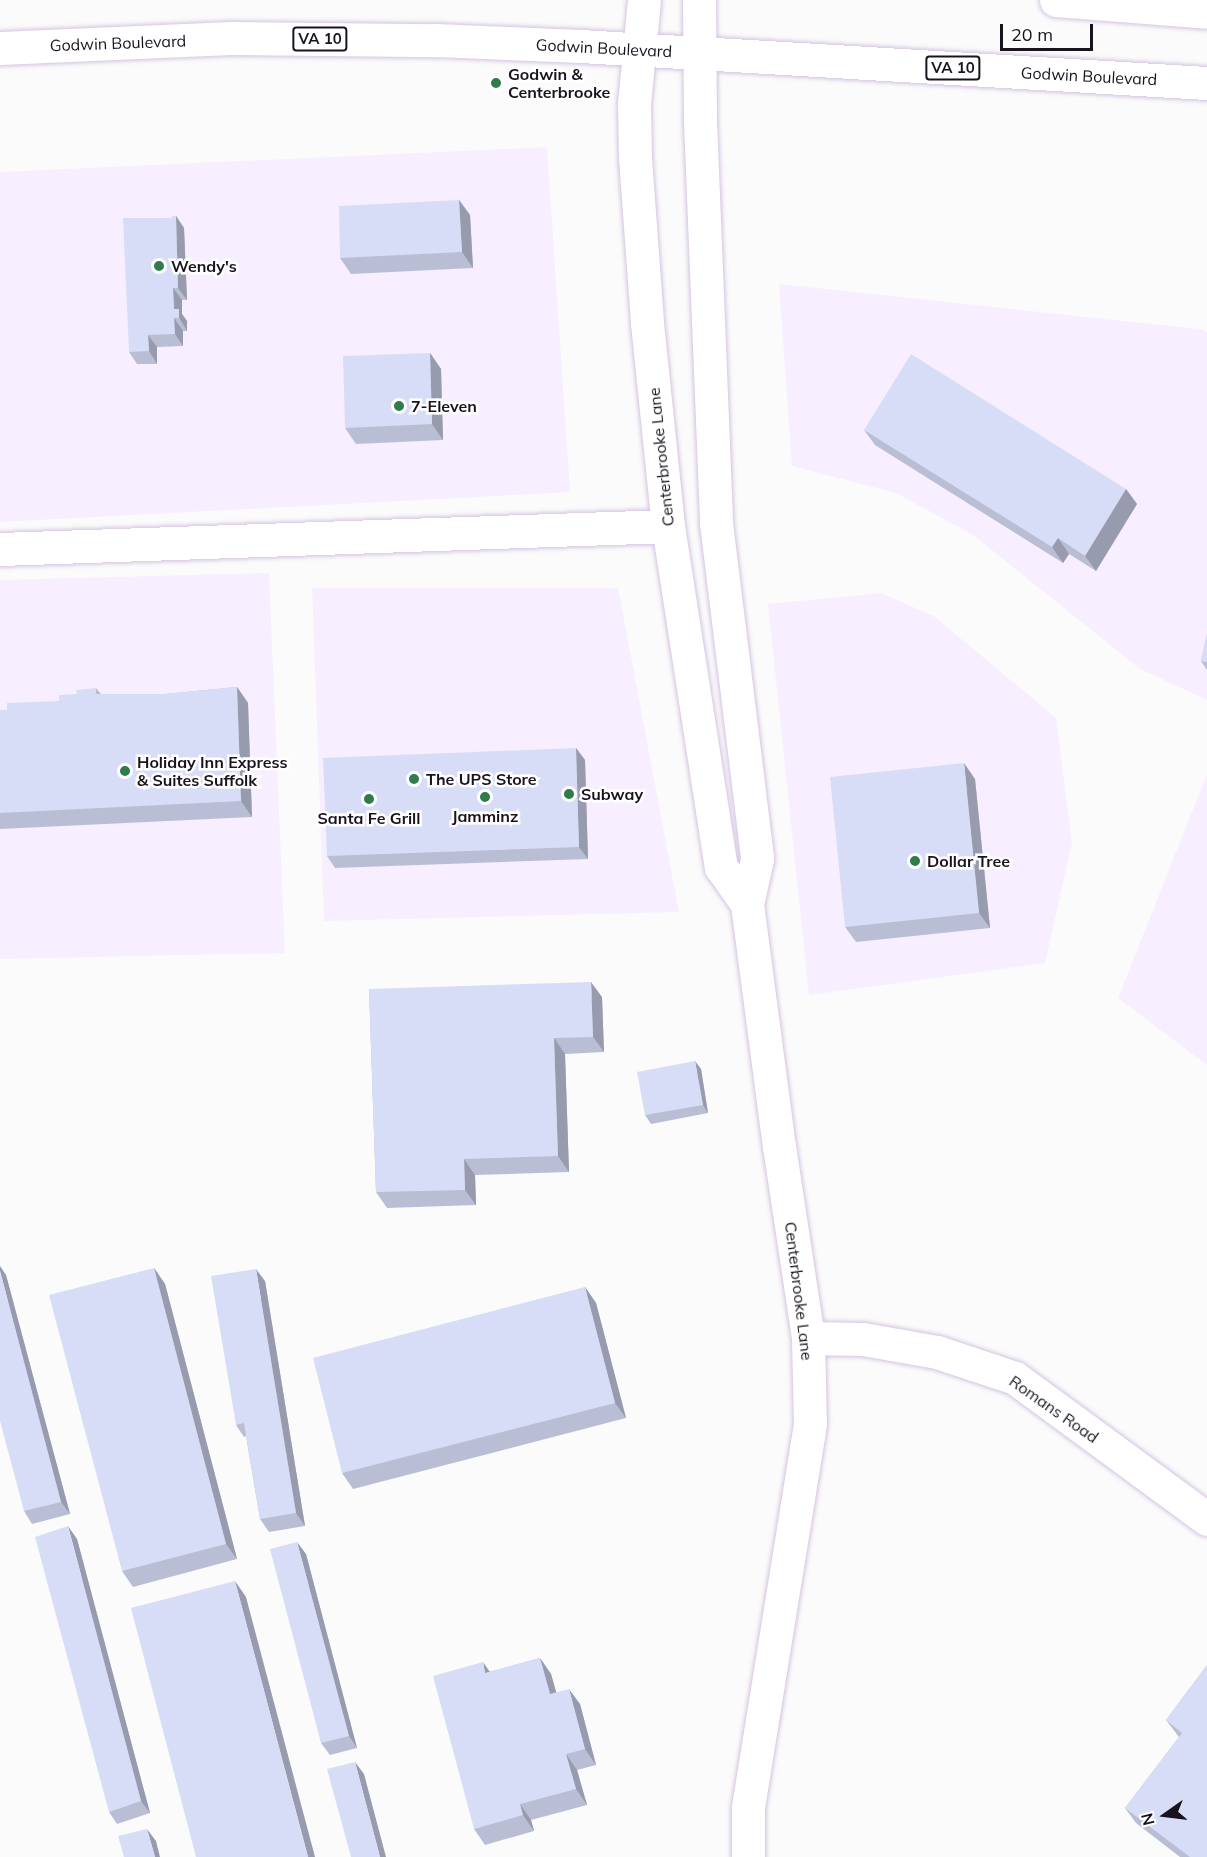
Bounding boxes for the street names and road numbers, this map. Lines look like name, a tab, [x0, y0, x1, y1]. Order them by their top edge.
road number: VA 10	[292, 27, 348, 51]
street label: Godwin Boulevard	[49, 31, 187, 55]
street label: Godwin Boulevard	[535, 35, 673, 61]
road number: VA 10	[924, 56, 982, 80]
street label: Godwin Boulevard	[1020, 63, 1158, 89]
street label: Centerbrooke Lane	[644, 387, 678, 527]
street label: Centerbrooke Lane	[781, 1221, 817, 1361]
street label: Romans Road	[1006, 1371, 1102, 1447]

